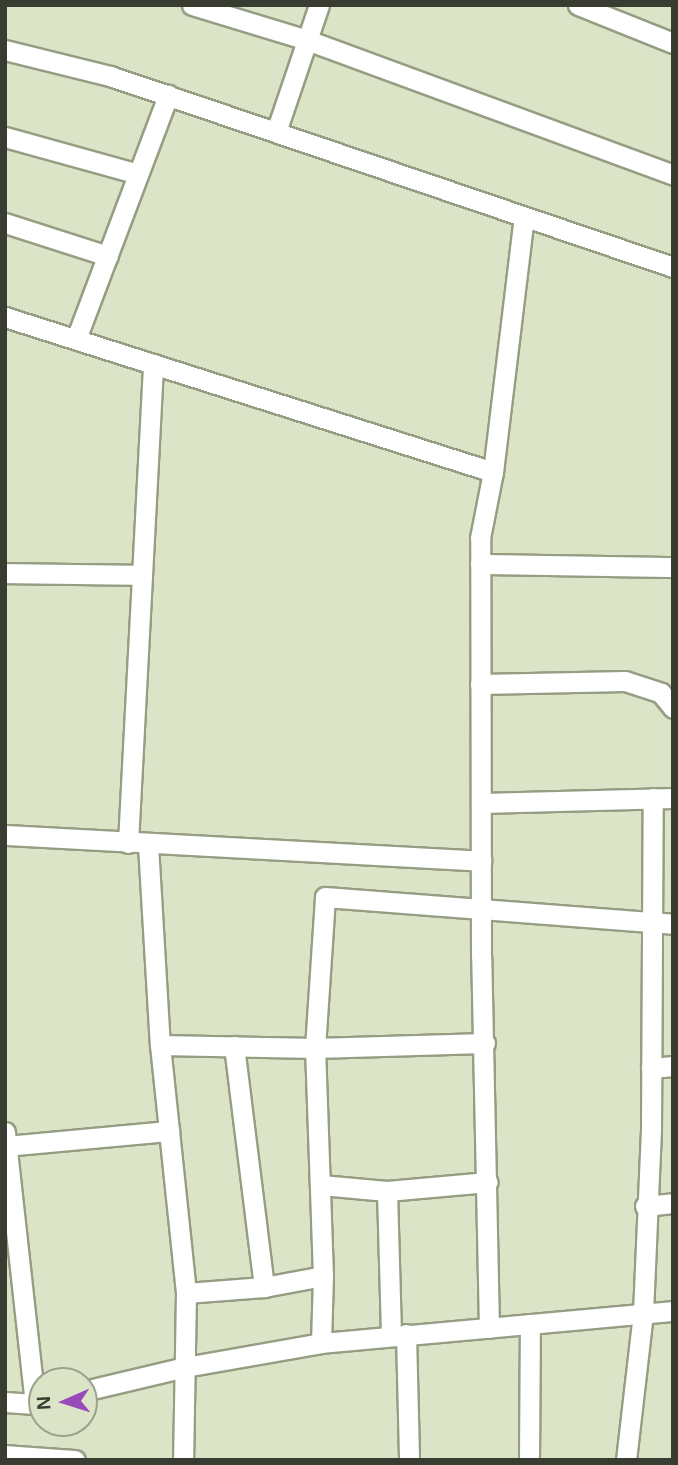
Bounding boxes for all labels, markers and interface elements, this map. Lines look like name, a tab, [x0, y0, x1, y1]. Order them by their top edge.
north arrow	[28, 1367, 98, 1437]
text: N	[33, 1396, 54, 1410]

